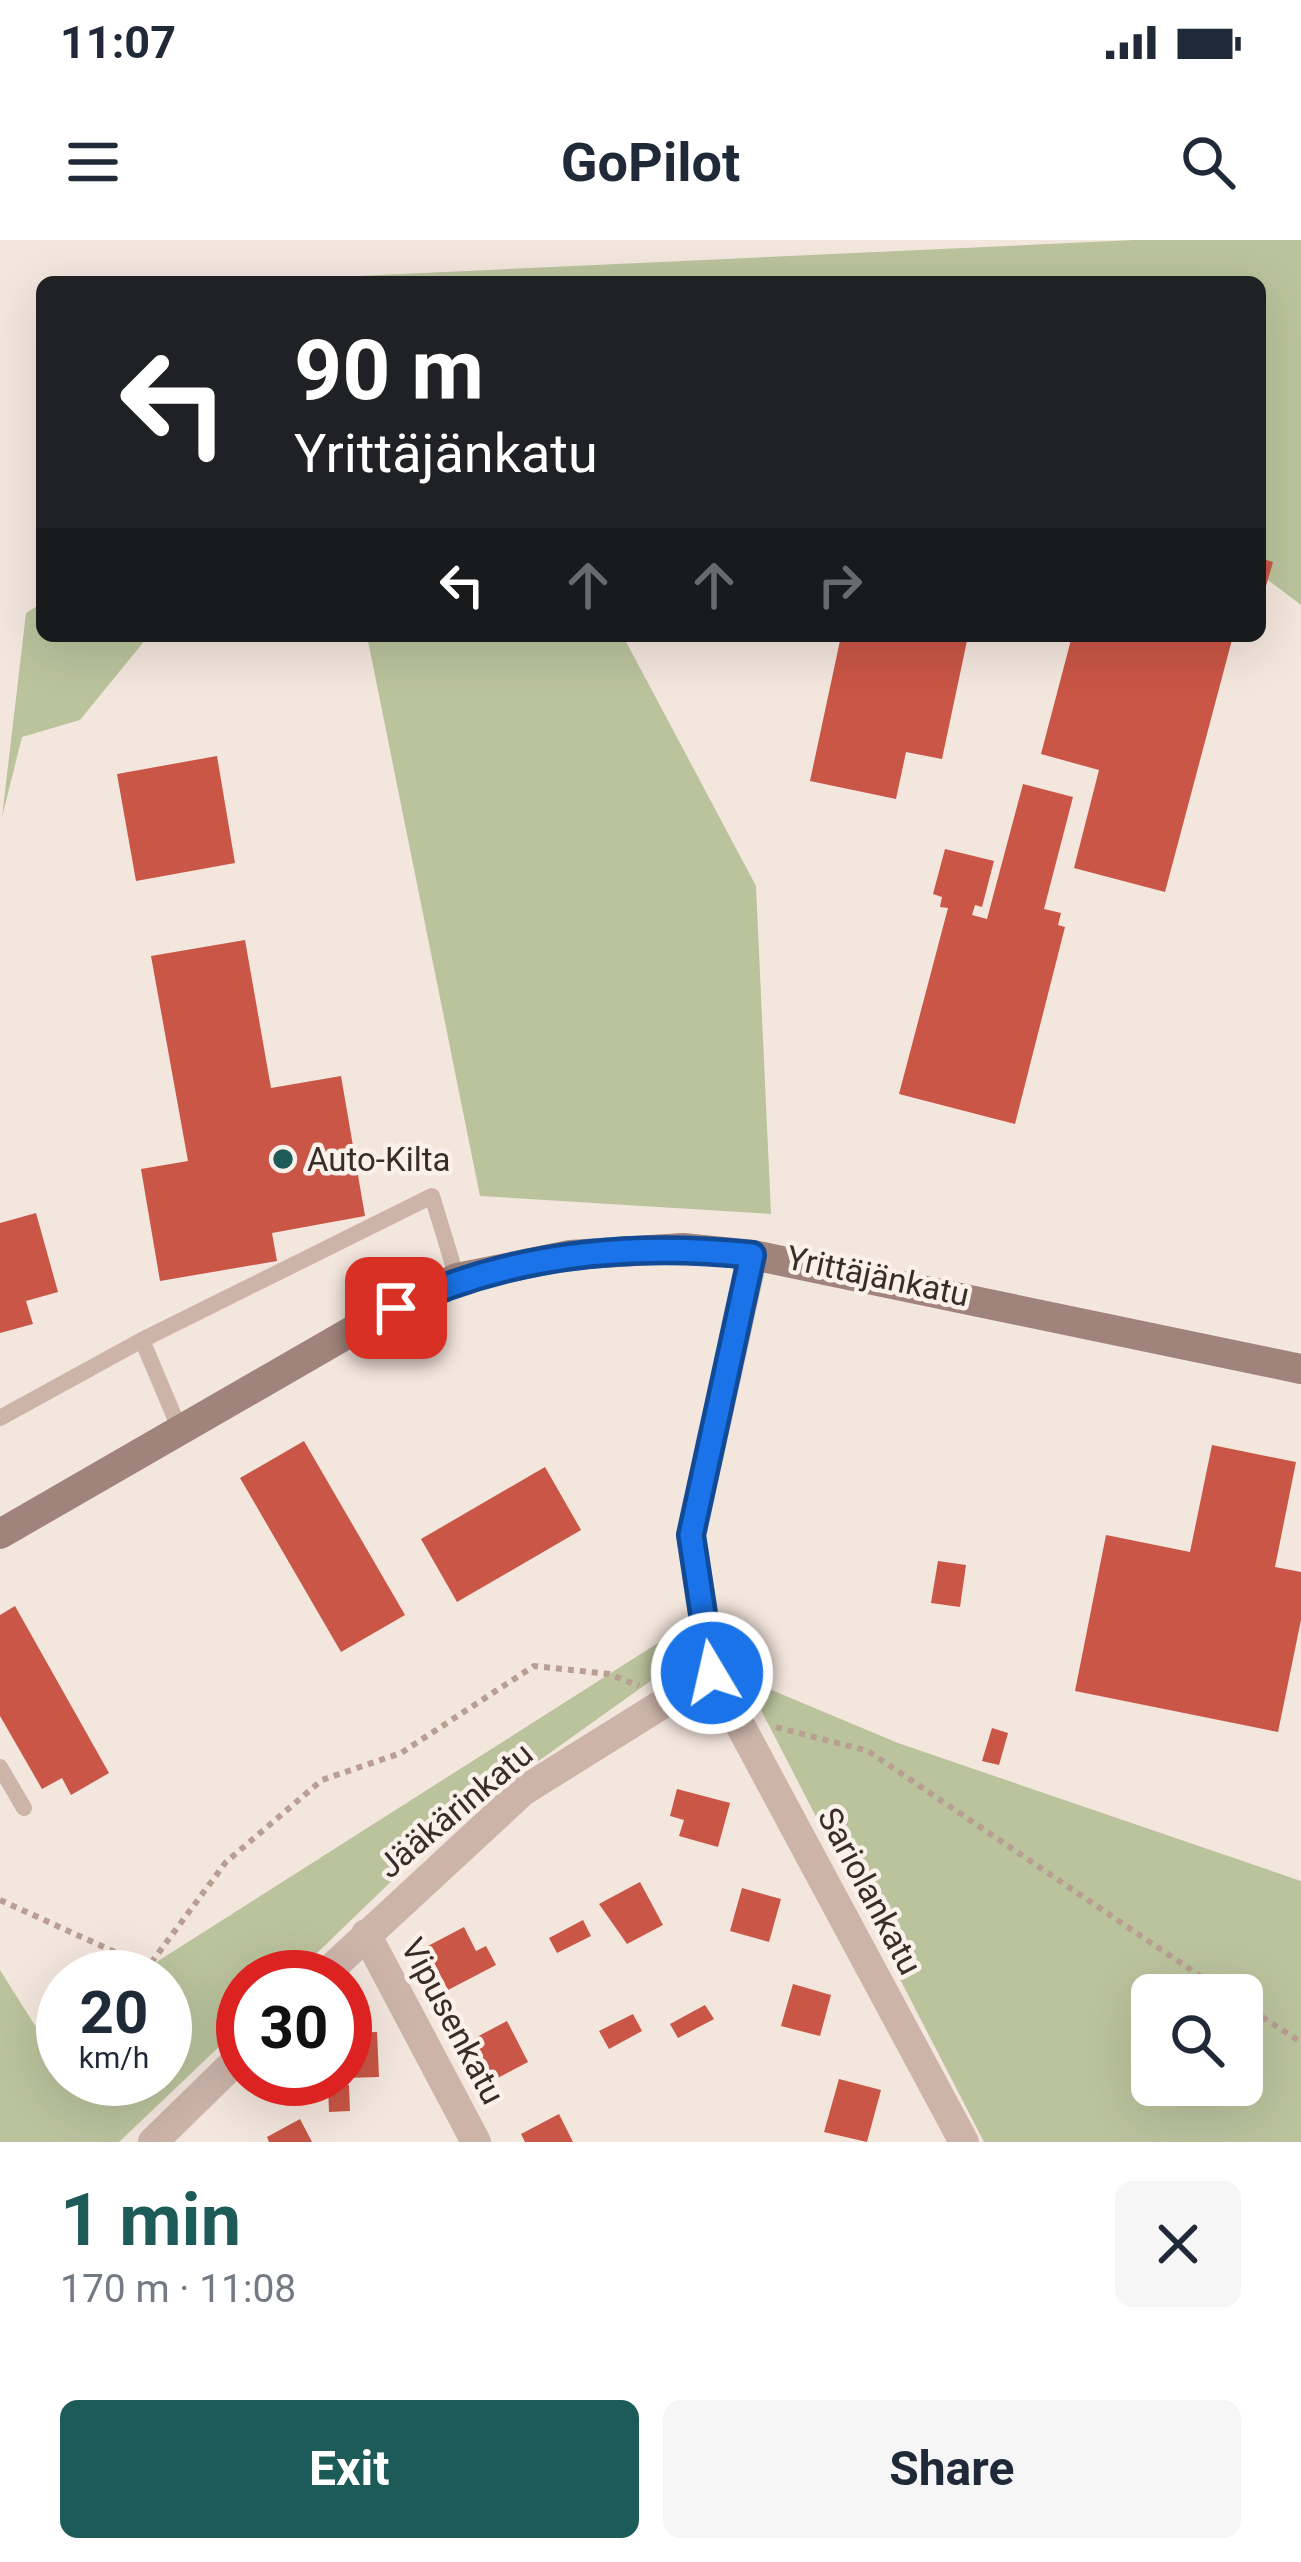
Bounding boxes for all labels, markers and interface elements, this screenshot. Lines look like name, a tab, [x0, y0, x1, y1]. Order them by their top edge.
text: 11:07	[60, 16, 176, 69]
icon: menu	[60, 129, 126, 195]
icon: search	[1175, 129, 1241, 195]
text: GoPilot	[561, 131, 740, 194]
text: 90 m	[294, 321, 484, 420]
icon: left	[96, 324, 252, 480]
text: Yrittäjänkatu	[294, 422, 598, 485]
icon: left	[429, 552, 495, 618]
icon: ahead	[555, 552, 621, 618]
icon: ahead	[681, 552, 747, 618]
icon: right	[807, 552, 873, 618]
place label: Auto-Kilta	[307, 1140, 450, 1179]
marker: Auto-Kilta	[270, 1146, 296, 1172]
street label: Yrittäjänkatu	[783, 1238, 973, 1314]
pin	[345, 1257, 447, 1359]
icon: arrive	[363, 1275, 429, 1341]
position arrow	[649, 1610, 775, 1736]
street label: Jääkärinkatu	[370, 1734, 540, 1886]
street label: Sariolankatu	[810, 1801, 930, 1981]
street label: Vipusenkatu	[393, 1931, 513, 2111]
speed limit sign: 30	[216, 1950, 372, 2106]
map controls	[1131, 1974, 1263, 2106]
button: search	[1131, 1974, 1263, 2106]
text: 20	[80, 1977, 148, 2048]
text: km/h	[79, 2040, 149, 2075]
text: 1 min	[60, 2178, 241, 2263]
button: close	[1115, 2181, 1241, 2307]
text: 170 m · 11:08	[60, 2266, 296, 2312]
button: Exit	[60, 2400, 639, 2538]
button: Share	[663, 2400, 1241, 2538]

